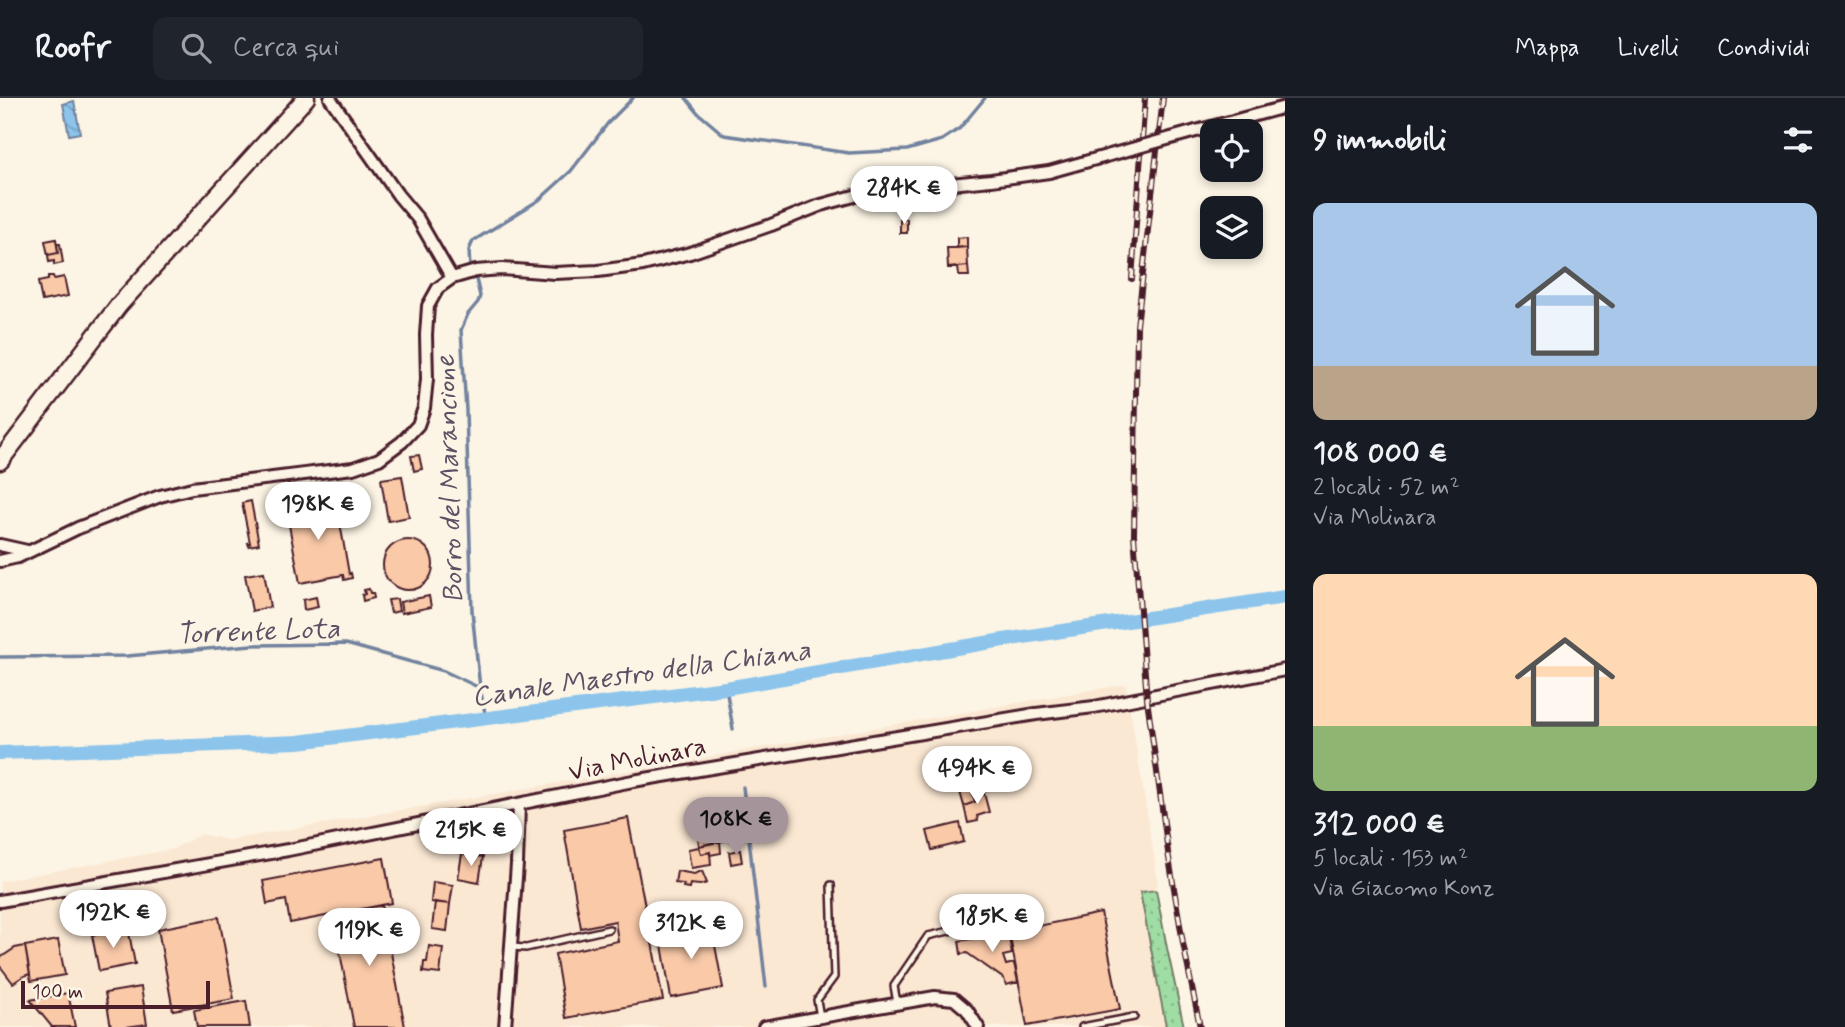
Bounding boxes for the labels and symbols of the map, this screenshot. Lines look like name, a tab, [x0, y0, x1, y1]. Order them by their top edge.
pin: 284K €	[847, 166, 961, 226]
water label: Borro del Marancione	[428, 353, 473, 604]
pin: 198K €	[261, 482, 375, 542]
water label: Torrente Lota	[176, 611, 341, 654]
water label: Canale Maestro della Chiana	[470, 632, 813, 717]
street label: Via Molinara	[566, 730, 709, 790]
pin: 494K €	[920, 746, 1034, 806]
pin: 108K €	[679, 798, 793, 857]
pin: 215K €	[414, 808, 528, 868]
pin: 192K €	[56, 890, 170, 950]
pin: 185K €	[935, 894, 1049, 954]
pin: 312K €	[634, 902, 748, 961]
pin: 119K €	[312, 908, 426, 968]
scale bar	[21, 978, 210, 1010]

